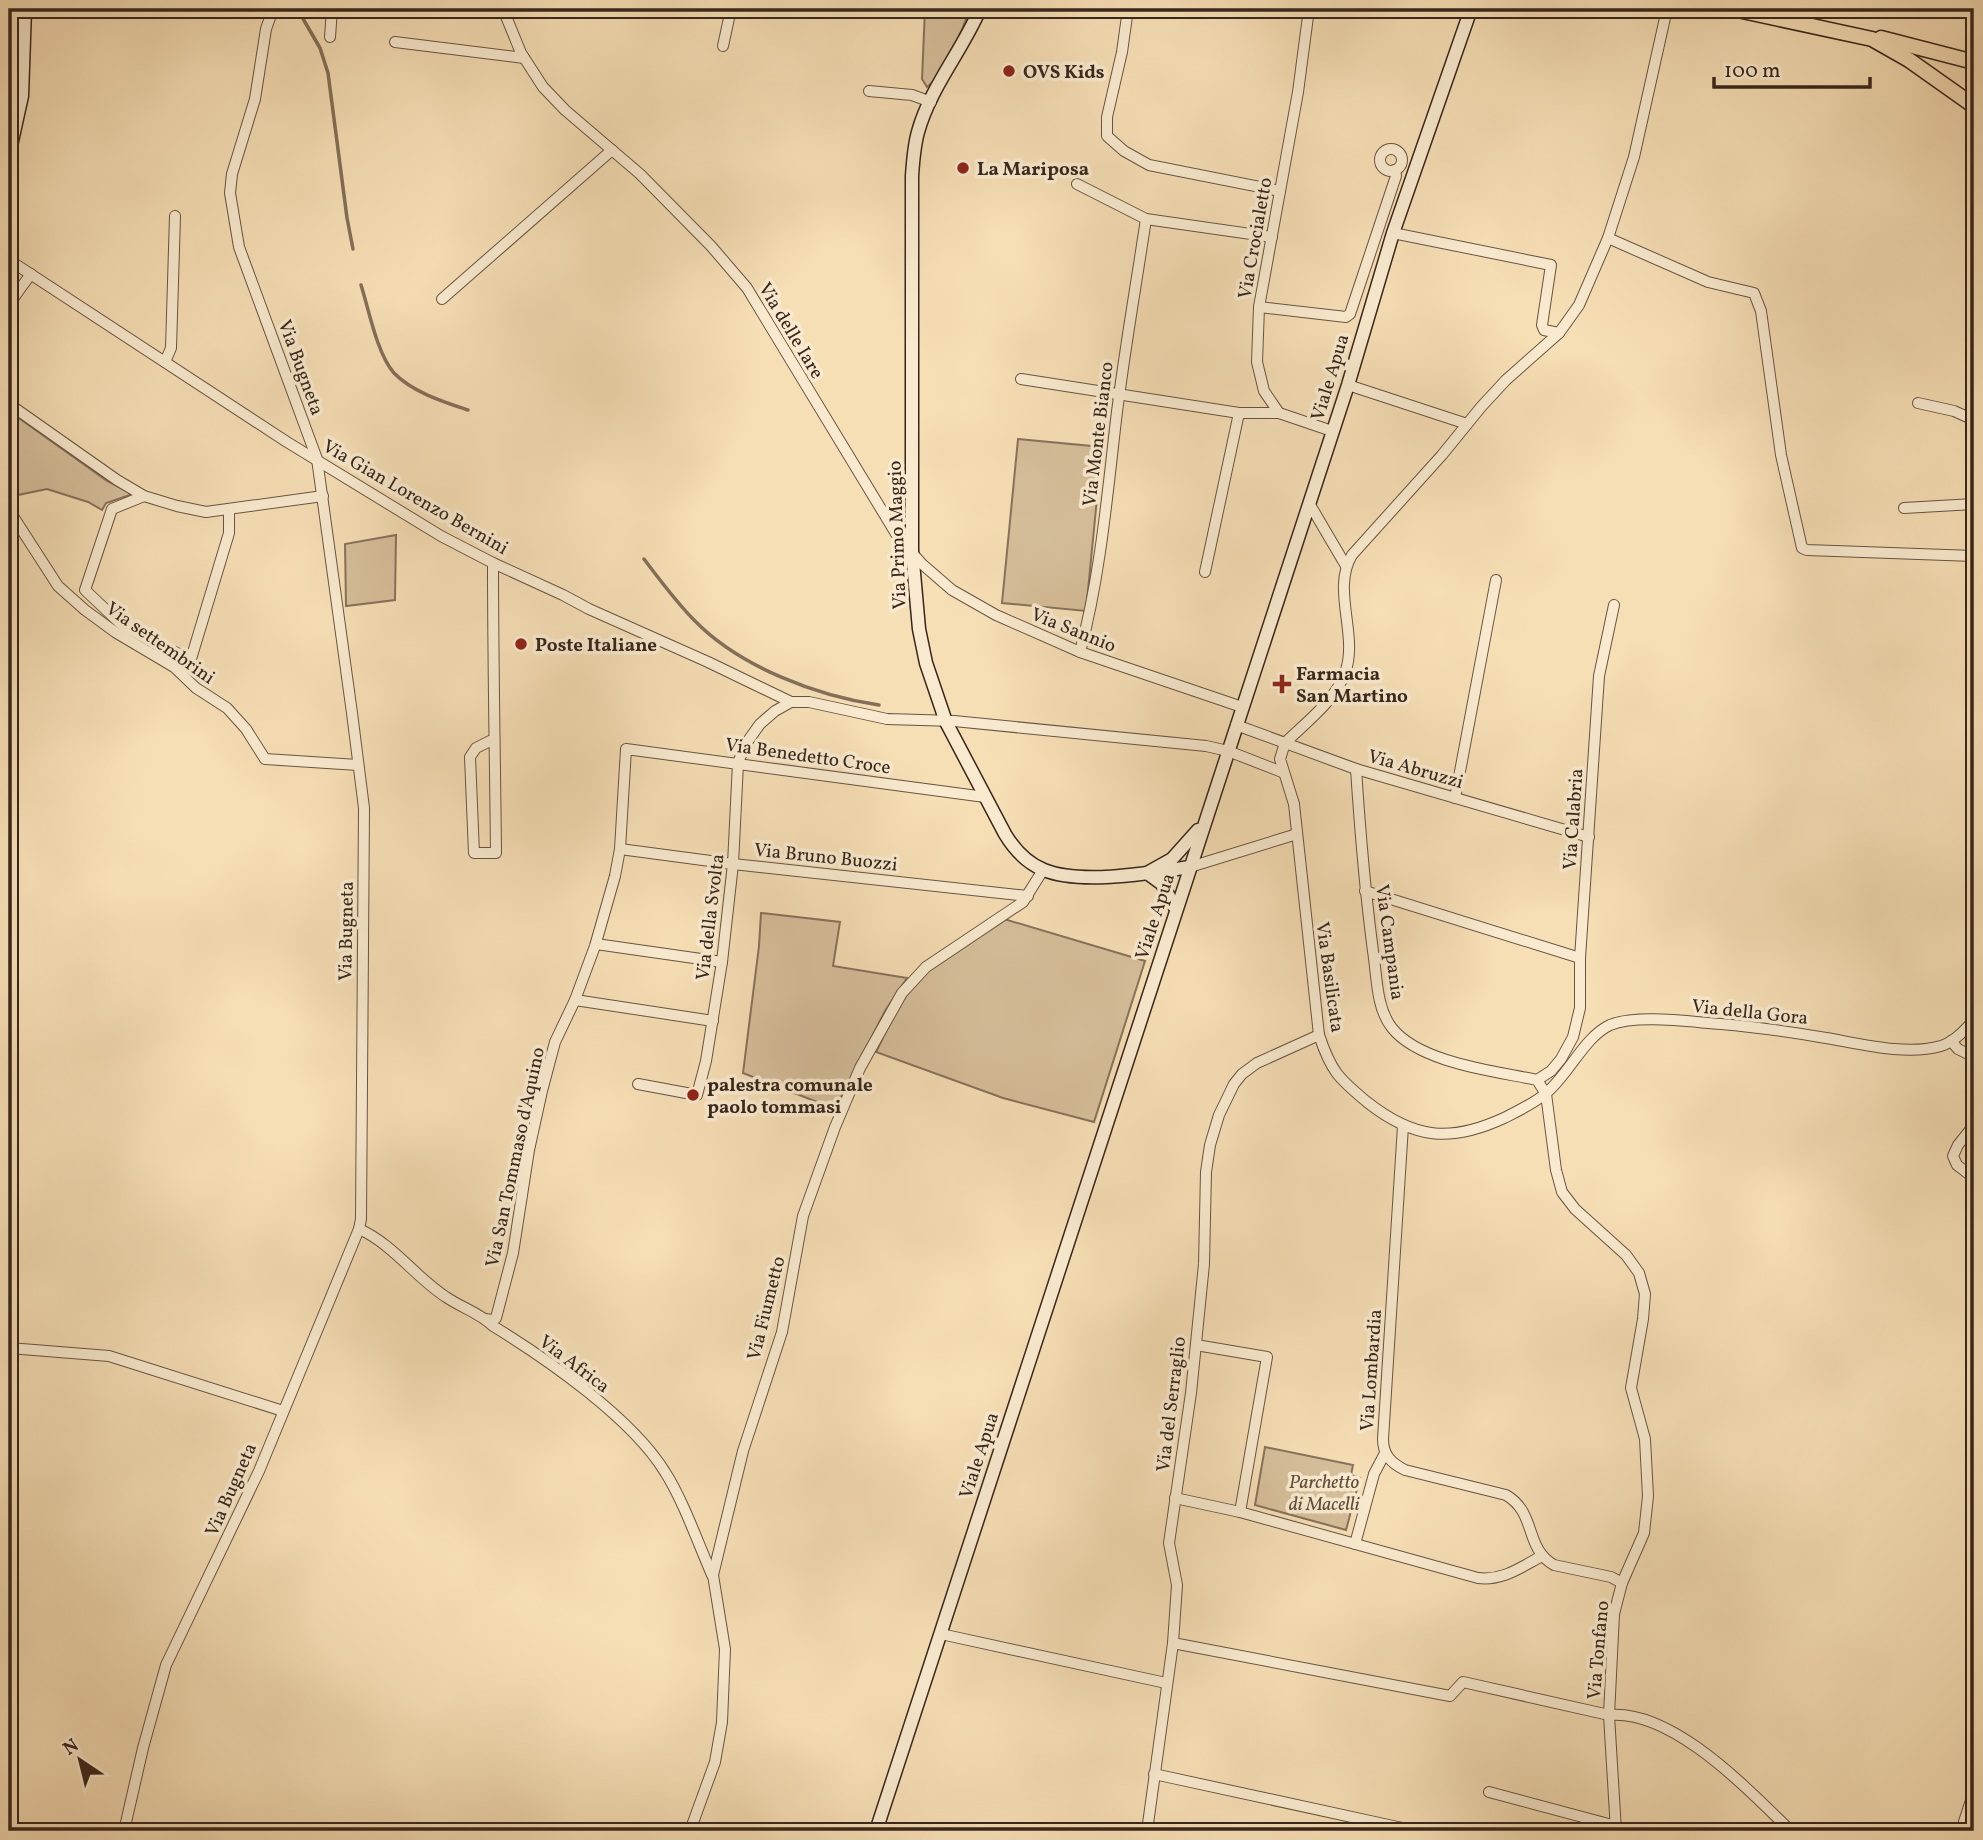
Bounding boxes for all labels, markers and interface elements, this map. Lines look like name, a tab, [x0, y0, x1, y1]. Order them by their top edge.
scale bar	[1714, 46, 1869, 90]
text: 100 m	[1724, 57, 1781, 86]
place label: OVS Kids	[1023, 60, 1105, 86]
marker: OVS Kids	[1001, 63, 1017, 79]
place label: La Mariposa	[977, 157, 1089, 183]
marker: La Mariposa	[955, 160, 971, 176]
street label: Via Crocialetto	[1232, 176, 1279, 301]
street label: Via delle Iare	[751, 278, 829, 384]
street label: Via Bugneta	[271, 316, 329, 419]
street label: Viale Apua	[1305, 331, 1356, 424]
street label: Via Monte Bianco	[1077, 360, 1121, 508]
street label: Via Gian Lorenzo Bernini	[317, 434, 513, 562]
street label: Via Primo Maggio	[882, 460, 914, 610]
street label: Via settembrini	[100, 596, 220, 691]
street label: Via Sannio	[1027, 602, 1120, 660]
place label: Poste Italiane	[535, 633, 657, 659]
marker: Poste Italiane	[513, 636, 529, 652]
place label: Farmacia San Martino	[1296, 662, 1408, 710]
marker: Farmacia San Martino	[1274, 676, 1290, 692]
street label: Via Benedetto Croce	[723, 732, 892, 781]
street label: Via Abruzzi	[1365, 744, 1467, 796]
street label: Via Calabria	[1557, 768, 1591, 871]
street label: Via Bruno Buozzi	[753, 838, 899, 878]
street label: Via della Svolta	[690, 852, 732, 982]
street label: Viale Apua	[1130, 870, 1182, 963]
street label: Via Bugneta	[333, 881, 361, 981]
street label: Via Campania	[1368, 883, 1410, 1002]
street label: Via Basilicata	[1308, 920, 1350, 1034]
street label: Via della Gora	[1690, 994, 1809, 1032]
street label: Via San Tommaso d'Aquino	[480, 1045, 552, 1270]
place label: palestra comunale paolo tommasi	[707, 1073, 873, 1121]
marker: palestra comunale paolo tommasi	[685, 1087, 701, 1103]
street label: Via Fiumetto	[741, 1254, 792, 1363]
street label: Via Lombardia	[1355, 1308, 1389, 1432]
street label: Via Africa	[533, 1329, 615, 1400]
street label: Via del Serraglio	[1151, 1335, 1193, 1474]
street label: Viale Apua	[954, 1409, 1006, 1502]
street label: Via Bugneta	[200, 1439, 264, 1541]
park label: Parchetto di Macelli	[1289, 1470, 1360, 1518]
street label: Via Tonfano	[1582, 1600, 1616, 1701]
north arrow	[46, 1724, 116, 1794]
text: N	[58, 1733, 85, 1762]

